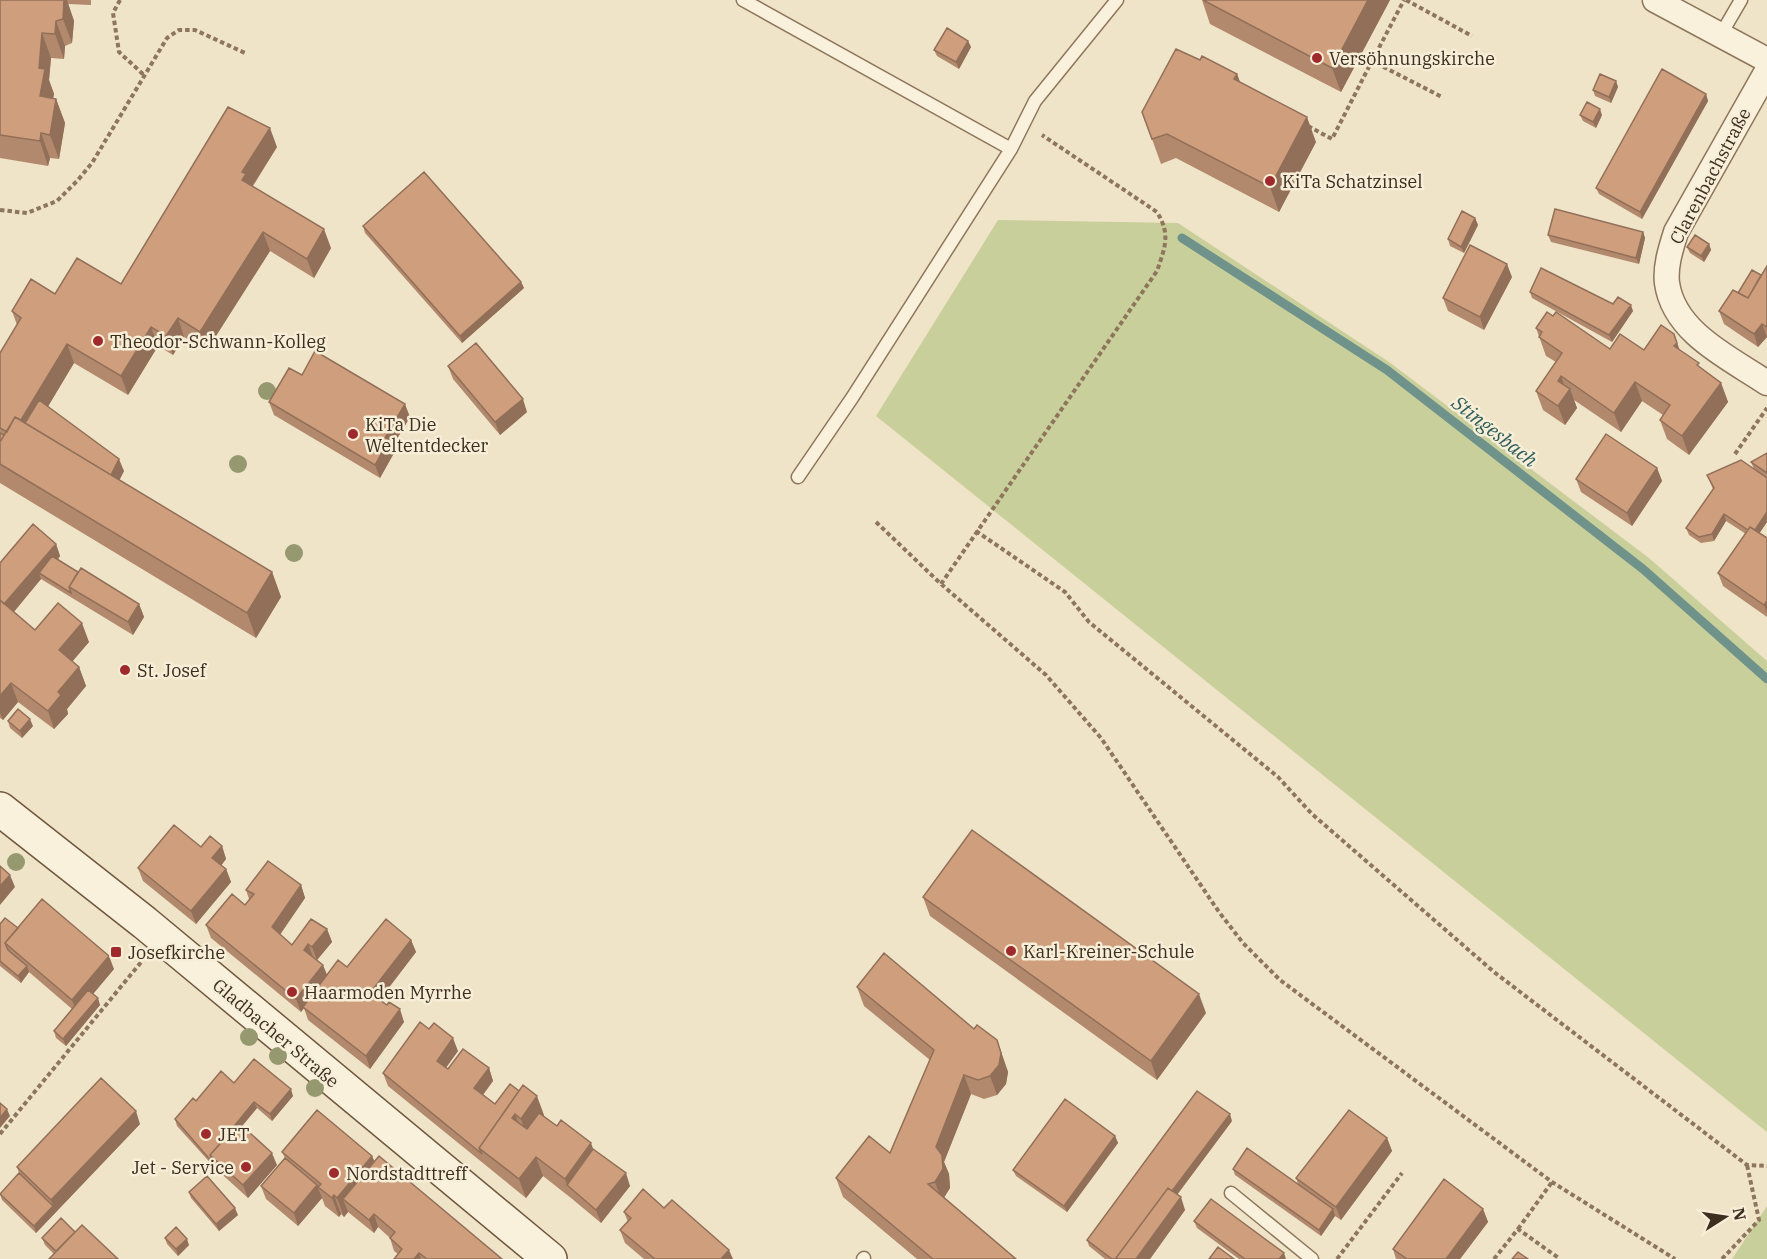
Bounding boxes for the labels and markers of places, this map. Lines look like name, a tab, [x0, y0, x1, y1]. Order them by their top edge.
place label: Versöhnungskirche	[1329, 47, 1495, 70]
marker: Versöhnungskirche	[1310, 51, 1324, 65]
place label: KiTa Schatzinsel	[1282, 170, 1423, 193]
marker: KiTa Schatzinsel	[1263, 174, 1277, 188]
place label: Theodor-Schwann-Kolleg	[110, 330, 326, 353]
marker: Theodor-Schwann-Kolleg	[91, 334, 105, 348]
place label: KiTa Die Weltentdecker	[365, 413, 488, 457]
marker: KiTa Die Weltentdecker	[346, 427, 360, 441]
place label: St. Josef	[137, 659, 208, 682]
marker: St. Josef	[118, 663, 132, 677]
place label: Karl-Kreiner-Schule	[1023, 940, 1195, 963]
place label: Josefkirche	[128, 941, 225, 964]
marker: Karl-Kreiner-Schule	[1004, 944, 1018, 958]
marker: Josefkirche	[109, 945, 123, 959]
place label: Haarmoden Myrrhe	[304, 981, 472, 1004]
marker: Haarmoden Myrrhe	[285, 985, 299, 999]
place label: JET	[218, 1123, 250, 1146]
marker: JET	[199, 1127, 213, 1141]
place label: Jet - Service	[132, 1156, 234, 1179]
marker: Jet - Service	[239, 1160, 253, 1174]
place label: Nordstadttreff	[346, 1162, 469, 1185]
marker: Nordstadttreff	[327, 1166, 341, 1180]

